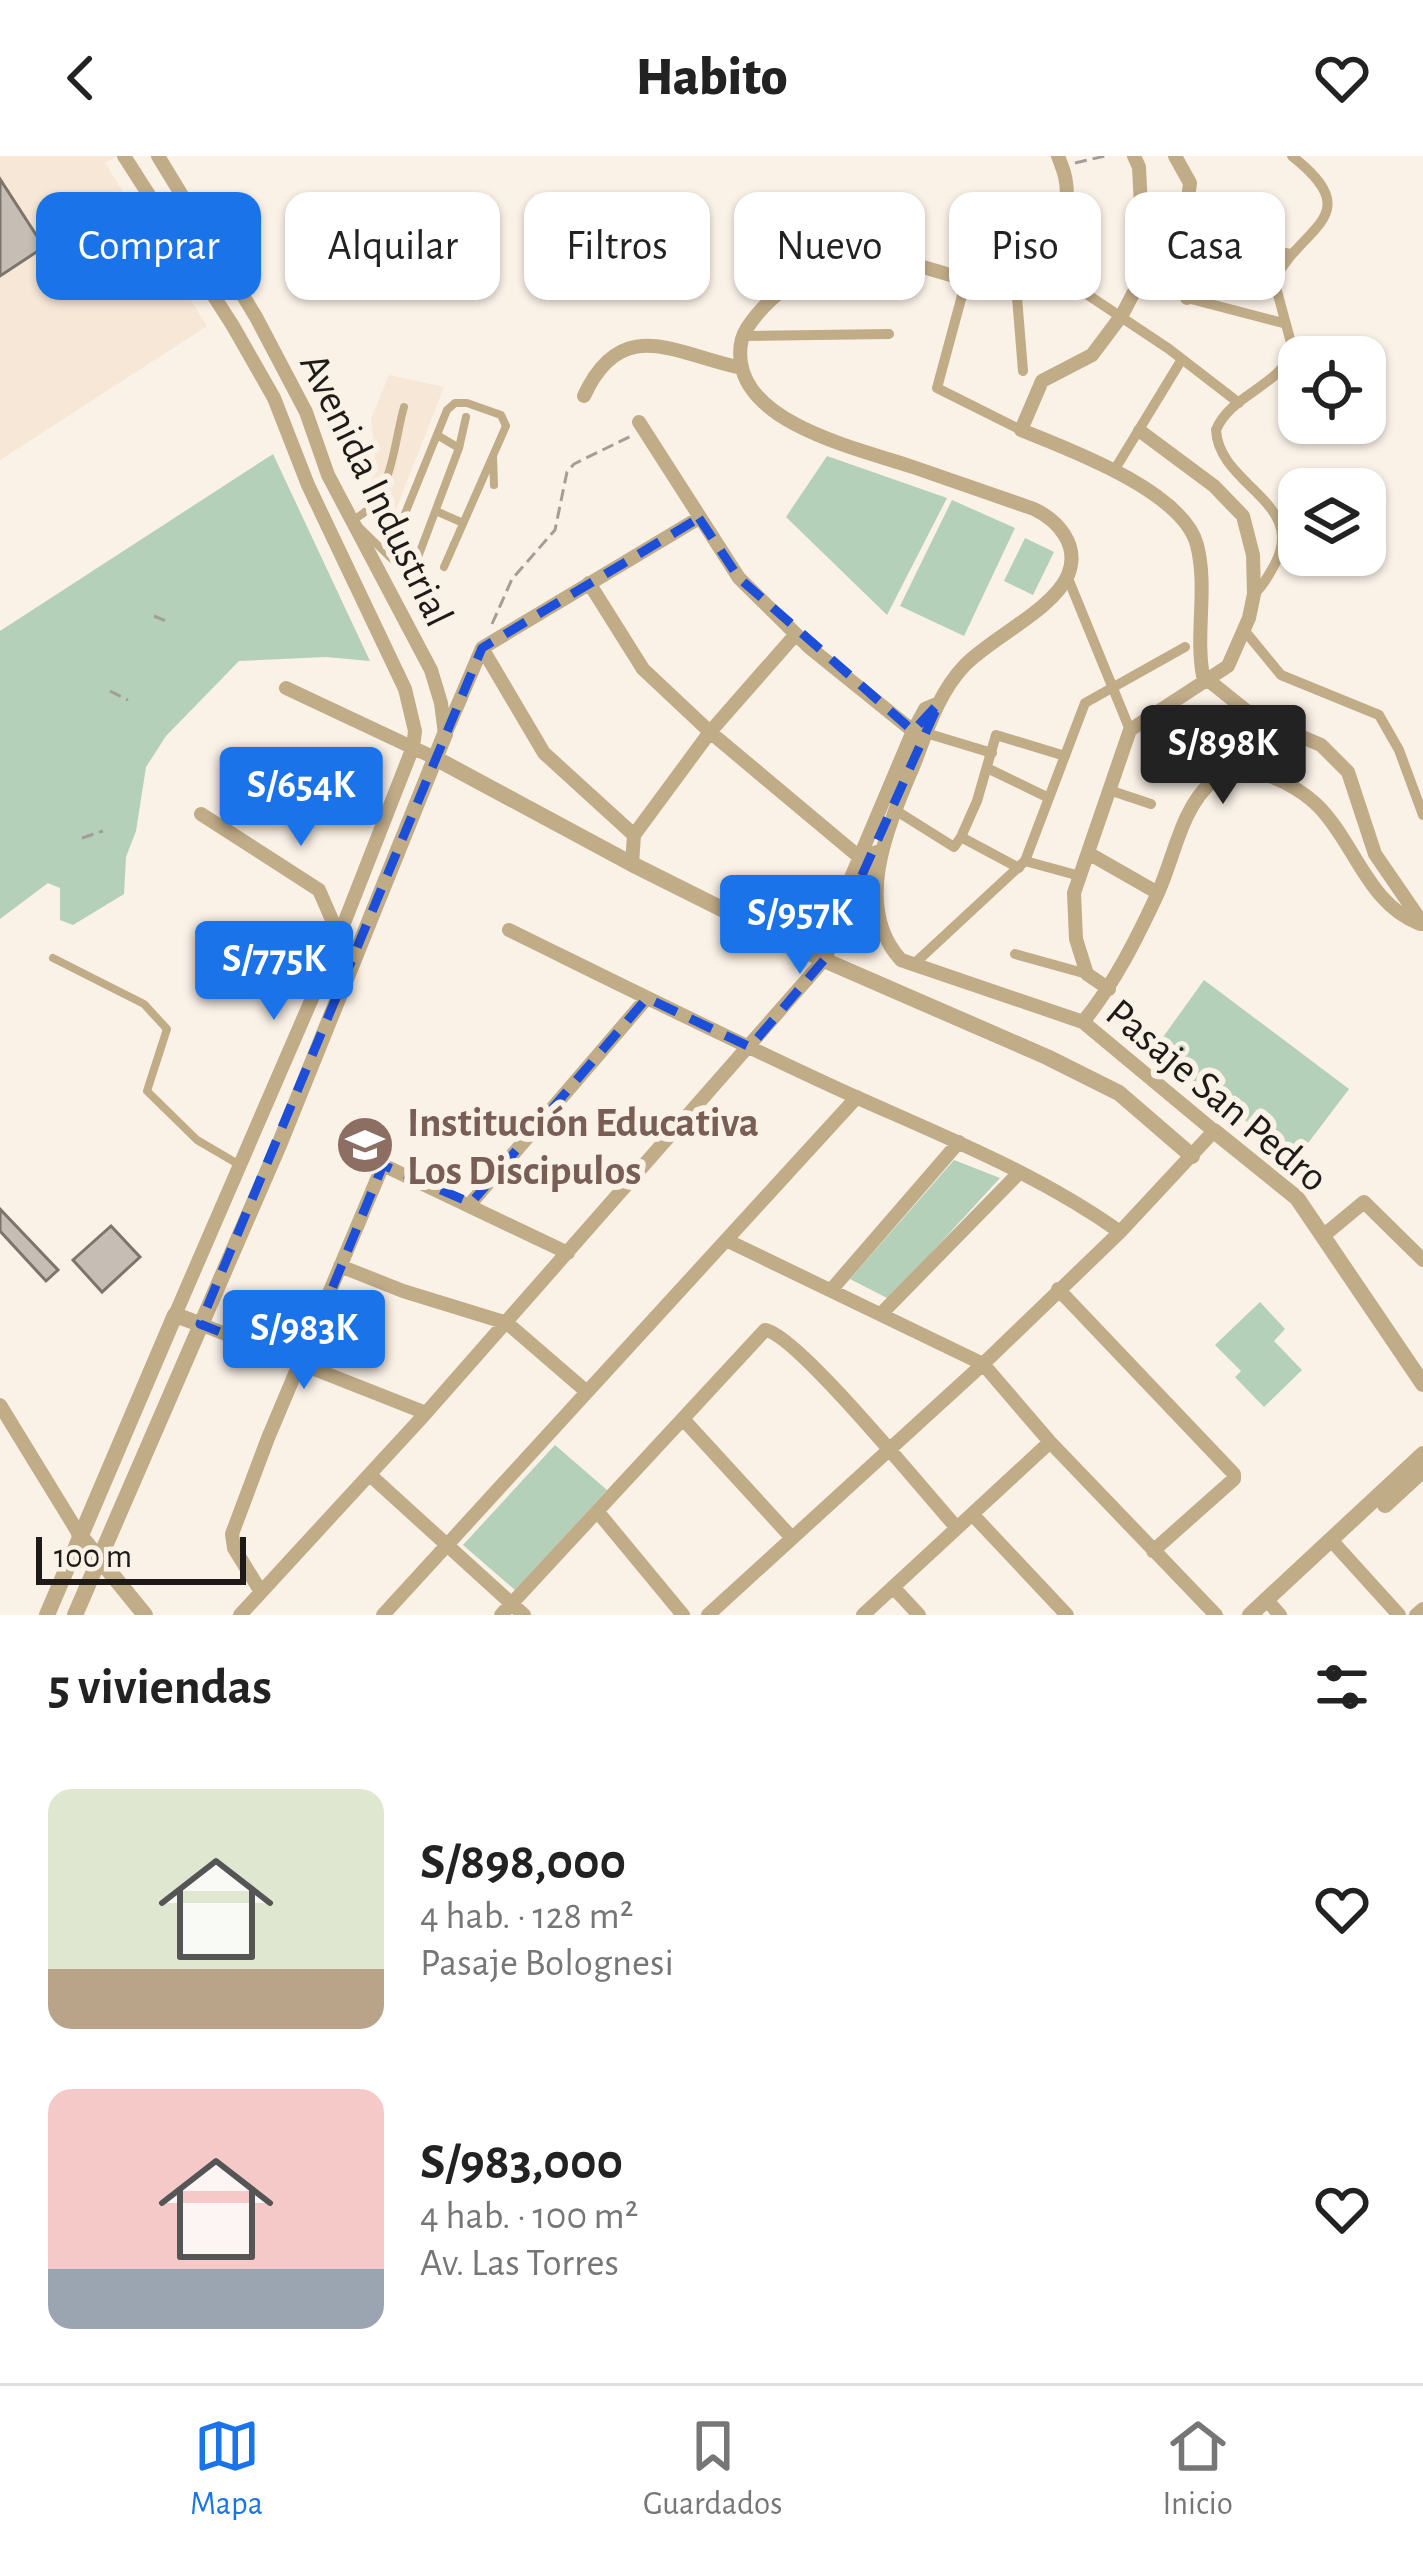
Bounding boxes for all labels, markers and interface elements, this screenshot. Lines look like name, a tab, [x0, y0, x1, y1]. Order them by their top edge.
icon: back	[48, 45, 114, 111]
icon: heart	[1309, 45, 1375, 111]
text: Habito	[635, 51, 788, 105]
chip: Comprar	[36, 192, 261, 300]
chip: Alquilar	[285, 192, 500, 300]
chip: Filtros	[524, 192, 710, 300]
chip: Nuevo	[734, 192, 925, 300]
chip: Piso	[949, 192, 1101, 300]
chip: Casa	[1125, 192, 1285, 300]
map controls	[1278, 336, 1386, 576]
button: locate	[1278, 336, 1386, 444]
street label: Avenida Industrial	[292, 347, 460, 633]
button: layers	[1278, 468, 1386, 576]
pin: S/898K	[1125, 705, 1321, 807]
text: S/898K	[1168, 724, 1278, 763]
pin: S/654K	[203, 747, 399, 849]
text: S/654K	[247, 766, 355, 805]
pin: S/957K	[702, 875, 898, 977]
text: S/957K	[747, 894, 853, 933]
pin: S/775K	[176, 921, 372, 1023]
text: S/775K	[222, 940, 326, 979]
street label: Pasaje San Pedro	[1098, 991, 1335, 1200]
place label: Institución Educativa Los Discipulos	[407, 1102, 759, 1192]
school or university icon: Institución Educativa Los Discipulos	[334, 1114, 396, 1176]
pin: S/983K	[206, 1290, 402, 1392]
text: S/983K	[250, 1309, 358, 1348]
scale bar	[36, 1531, 246, 1584]
text: 100 m	[54, 1541, 132, 1574]
icon: filters	[1309, 1654, 1375, 1720]
text: 5 viviendas	[48, 1662, 272, 1713]
icon: home	[144, 1837, 288, 1981]
text: S/898,000	[420, 1837, 626, 1888]
icon: heart	[1309, 1876, 1375, 1942]
text: 4 hab. · 128 m²	[420, 1897, 633, 1936]
text: Pasaje Bolognesi	[420, 1944, 674, 1983]
icon: home	[144, 2137, 288, 2281]
text: S/983,000	[420, 2137, 623, 2188]
icon: heart	[1309, 2176, 1375, 2242]
text: 4 hab. · 100 m²	[420, 2197, 638, 2236]
text: Av. Las Torres	[420, 2244, 619, 2283]
tab: Mapa	[190, 2413, 263, 2525]
tab: Guardados	[643, 2413, 782, 2525]
tab: Inicio	[1163, 2413, 1233, 2525]

